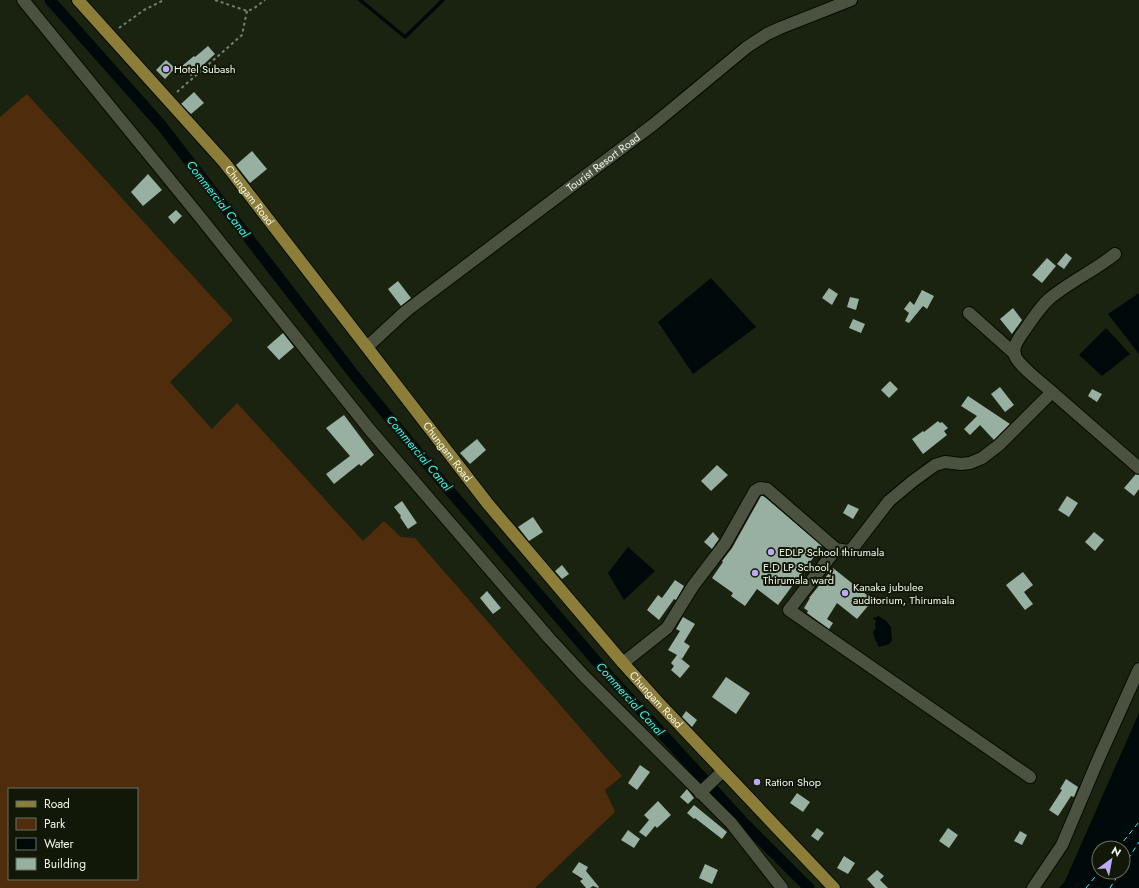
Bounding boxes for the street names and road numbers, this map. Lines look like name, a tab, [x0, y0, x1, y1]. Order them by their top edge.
street label: Tourist Resort Road	[563, 129, 643, 195]
street label: Chungam Road	[221, 162, 278, 229]
street label: Chungam Road	[419, 418, 476, 485]
street label: Chungam Road	[626, 668, 686, 731]

